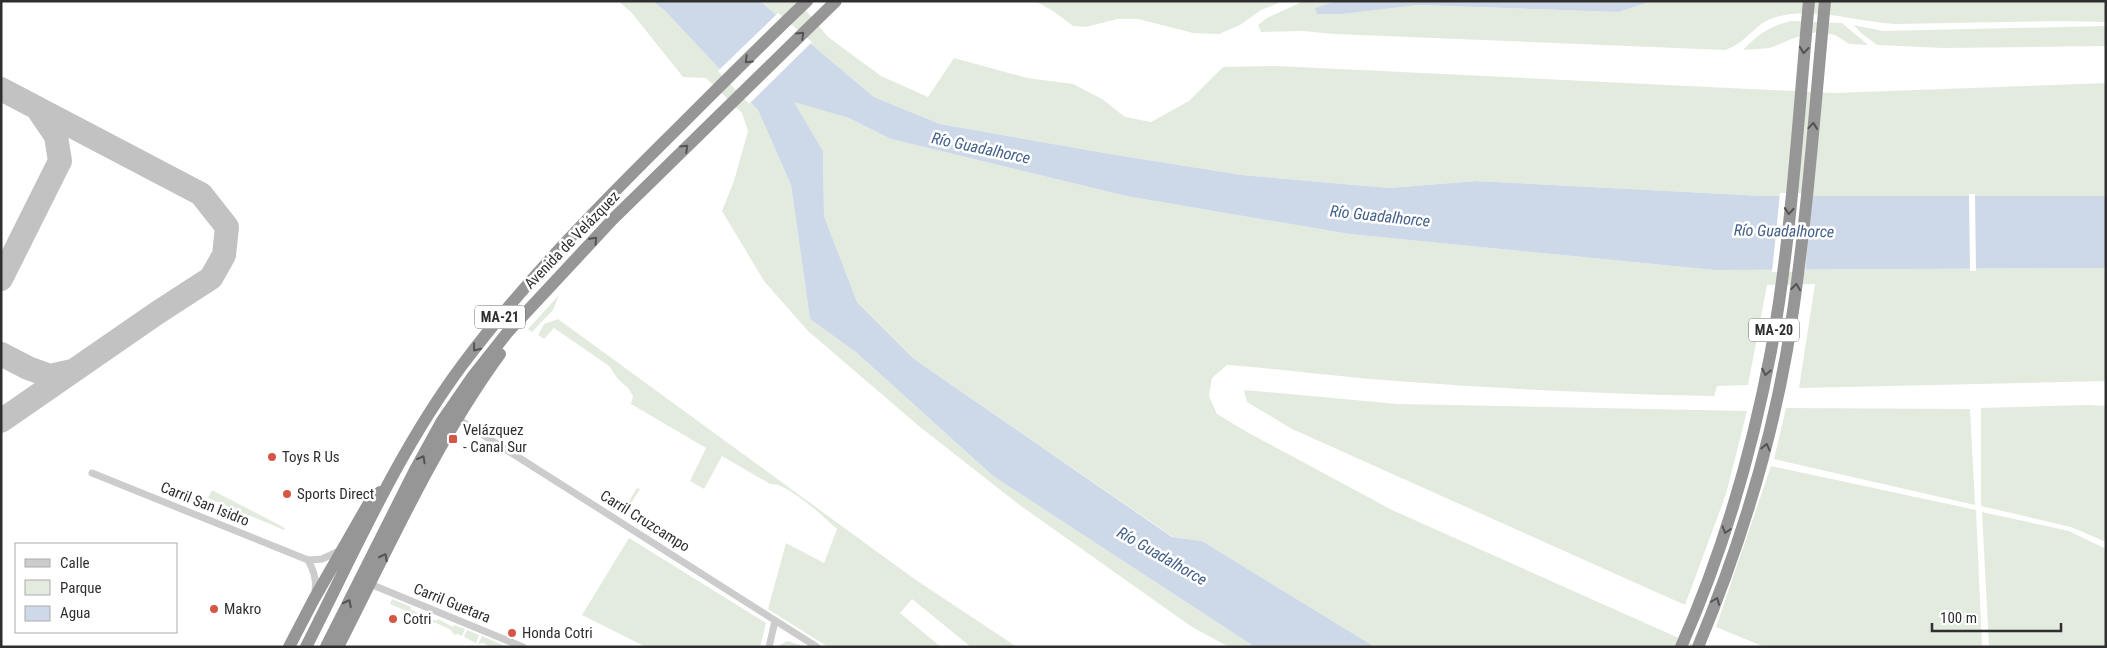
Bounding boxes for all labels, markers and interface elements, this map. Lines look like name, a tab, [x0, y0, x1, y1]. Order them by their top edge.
one-way arrow	[796, 32, 805, 41]
one-way arrow	[1799, 46, 1810, 54]
one-way arrow	[744, 54, 753, 63]
one-way arrow	[1807, 121, 1818, 129]
water label: Río Guadalhorce	[930, 128, 1032, 168]
one-way arrow	[680, 145, 689, 154]
street label: Avenida de Velázquez	[521, 187, 623, 293]
water label: Río Guadalhorce	[1329, 201, 1431, 231]
one-way arrow	[1783, 208, 1794, 216]
water label: Río Guadalhorce	[1734, 221, 1834, 241]
one-way arrow	[588, 236, 597, 245]
one-way arrow	[1790, 283, 1800, 291]
road number: MA-21	[475, 306, 525, 328]
road number: MA-20	[1749, 318, 1799, 342]
one-way arrow	[473, 342, 481, 351]
one-way arrow	[1762, 368, 1772, 377]
place label: Velázquez - Canal Sur	[463, 421, 527, 456]
marker: Velázquez - Canal Sur	[447, 433, 459, 445]
one-way arrow	[1760, 442, 1771, 451]
place label: Toys R Us	[282, 448, 340, 466]
marker: Toys R Us	[266, 451, 278, 463]
one-way arrow	[416, 455, 426, 464]
street label: Carril San Isidro	[158, 478, 252, 530]
place label: Sports Direct	[297, 485, 374, 503]
street label: Carril Cruzcampo	[597, 486, 693, 556]
marker: Sports Direct	[281, 488, 293, 500]
water label: Río Guadalhorce	[1114, 523, 1210, 589]
one-way arrow	[1721, 525, 1731, 533]
legend	[15, 543, 178, 633]
one-way arrow	[378, 553, 388, 562]
text: Calle	[60, 554, 90, 572]
text: Parque	[60, 579, 102, 597]
street label: Carril Guetara	[411, 579, 493, 627]
one-way arrow	[1710, 598, 1720, 606]
one-way arrow	[342, 599, 352, 608]
place label: Makro	[224, 600, 261, 618]
scale bar	[1932, 600, 2061, 632]
marker: Makro	[208, 603, 220, 615]
text: Agua	[60, 604, 90, 622]
text: 100 m	[1940, 609, 1977, 627]
place label: Cotri	[403, 610, 431, 628]
marker: Cotri	[387, 613, 399, 625]
place label: Honda Cotri	[522, 624, 593, 642]
marker: Honda Cotri	[506, 627, 518, 639]

